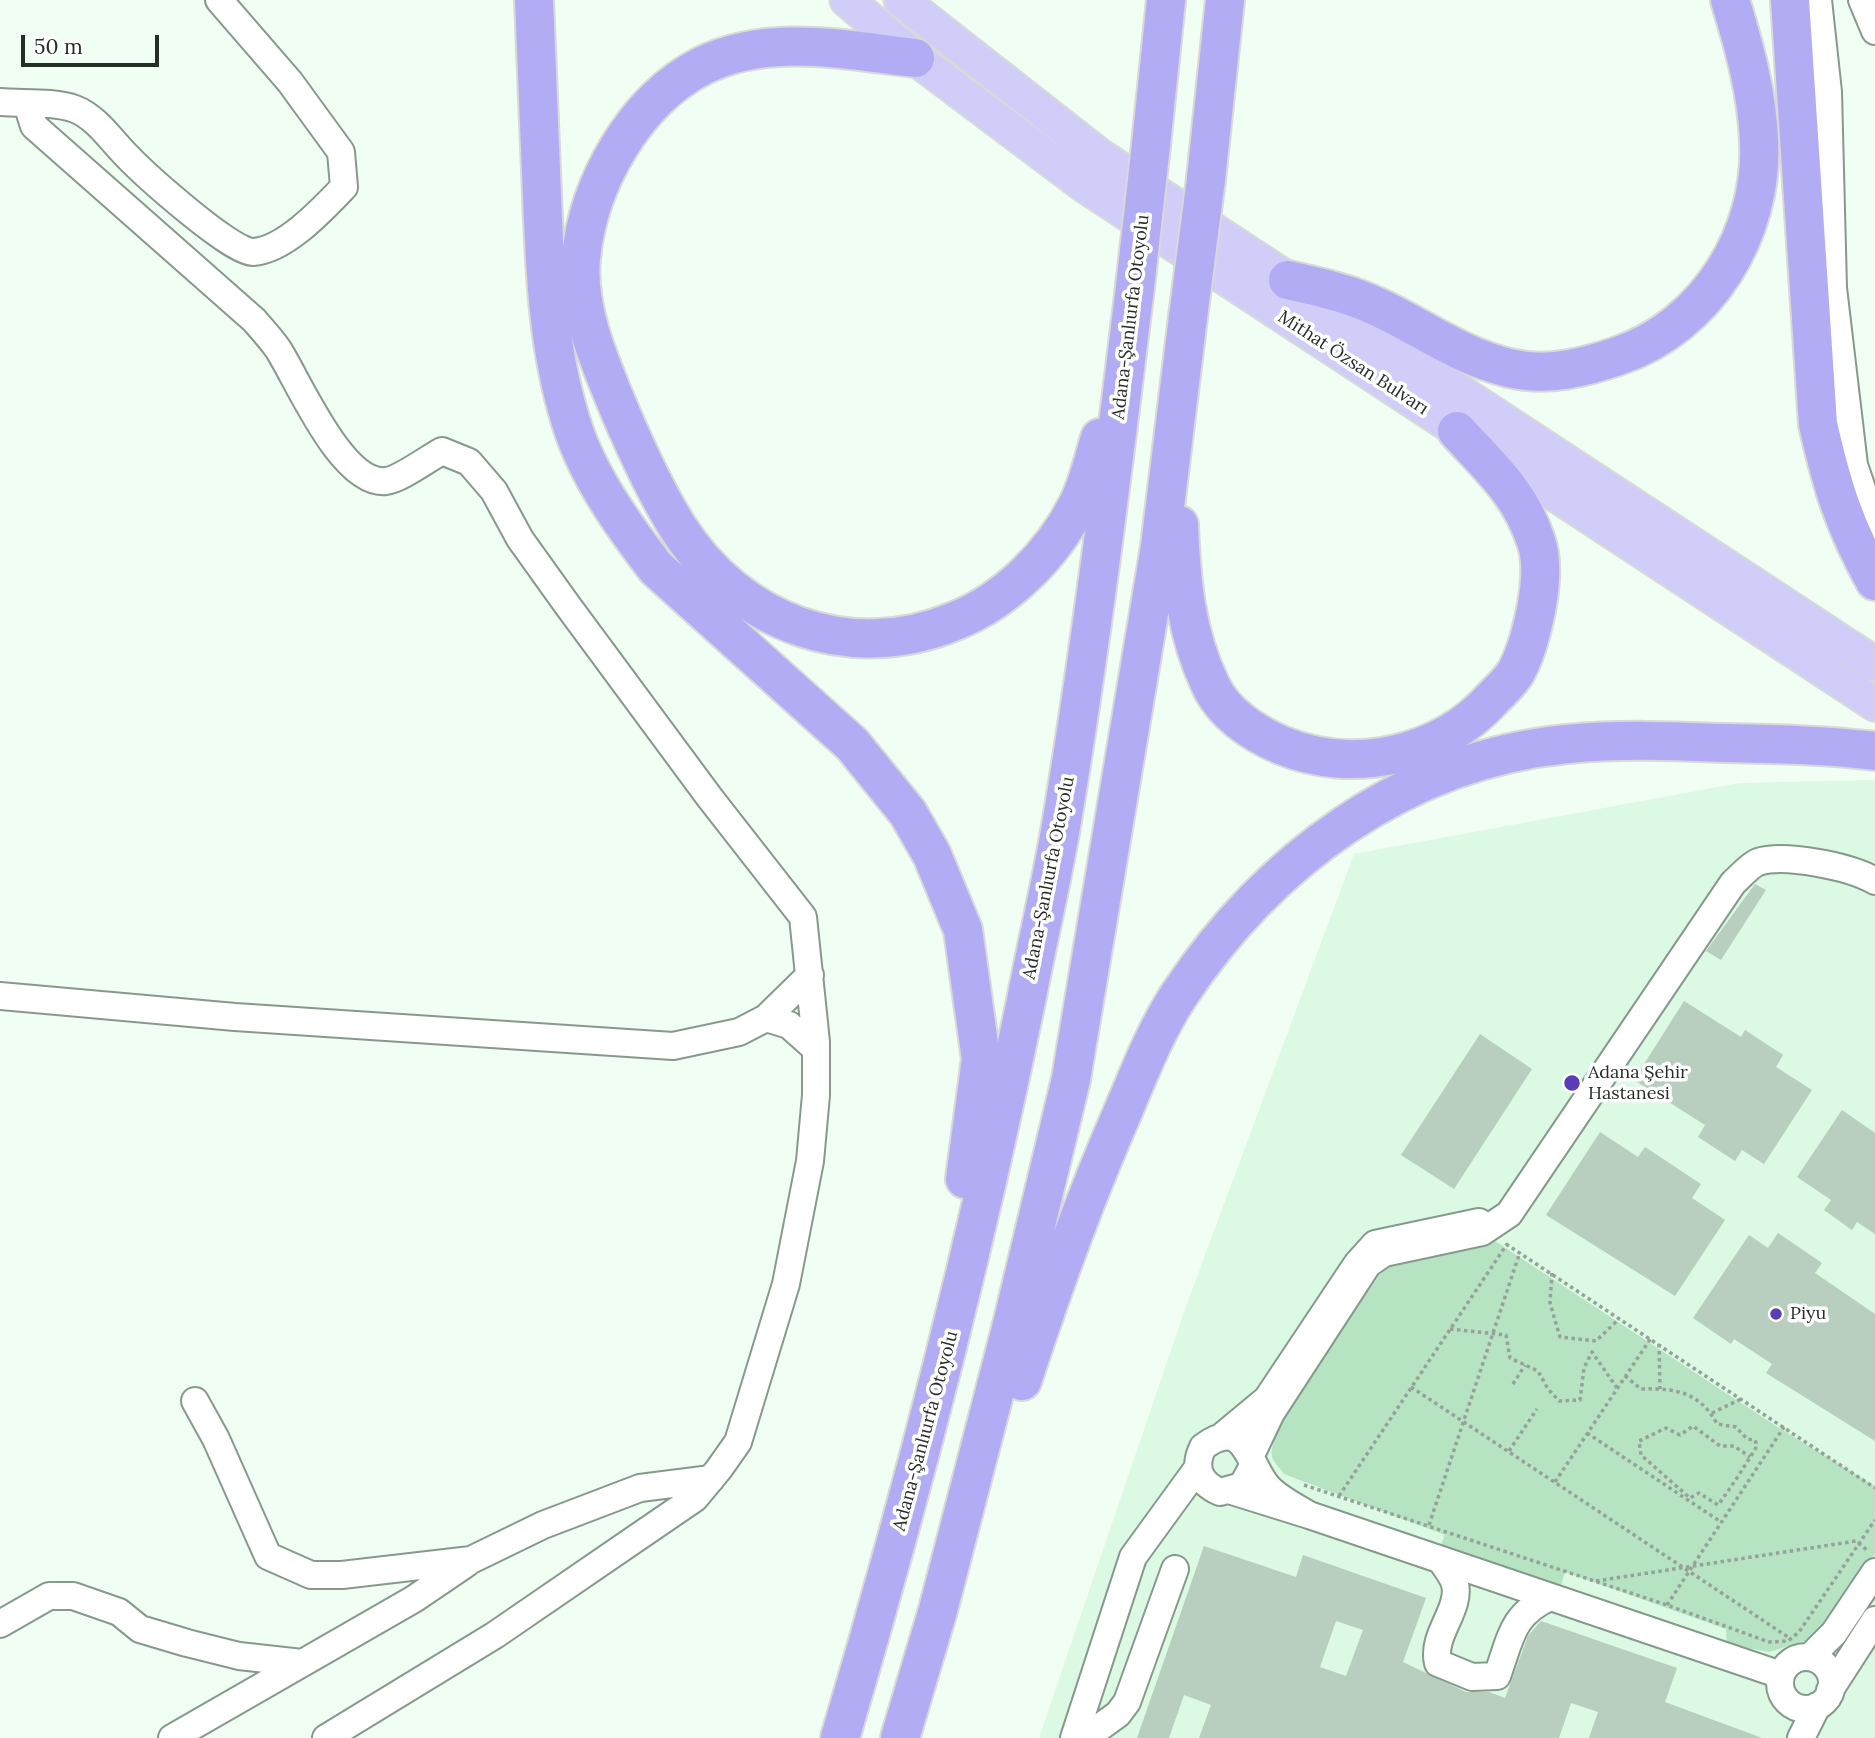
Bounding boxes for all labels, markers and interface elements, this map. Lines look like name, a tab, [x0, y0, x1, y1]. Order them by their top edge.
scale bar	[24, 21, 163, 65]
text: 50 m	[34, 33, 83, 60]
street label: Adana-Şanlıurfa Otoyolu	[1108, 213, 1154, 421]
street label: Mithat Özsan Bulvarı	[1274, 306, 1432, 420]
street label: Adana-Şanlıurfa Otoyolu	[1019, 775, 1079, 981]
place label: Adana Şehir Hastanesi	[1588, 1062, 1688, 1104]
marker: Adana Şehir Hastanesi	[1562, 1073, 1582, 1093]
place label: Piyu	[1790, 1303, 1826, 1325]
marker: Piyu	[1768, 1306, 1784, 1322]
street label: Adana-Şanlıurfa Otoyolu	[889, 1329, 963, 1533]

